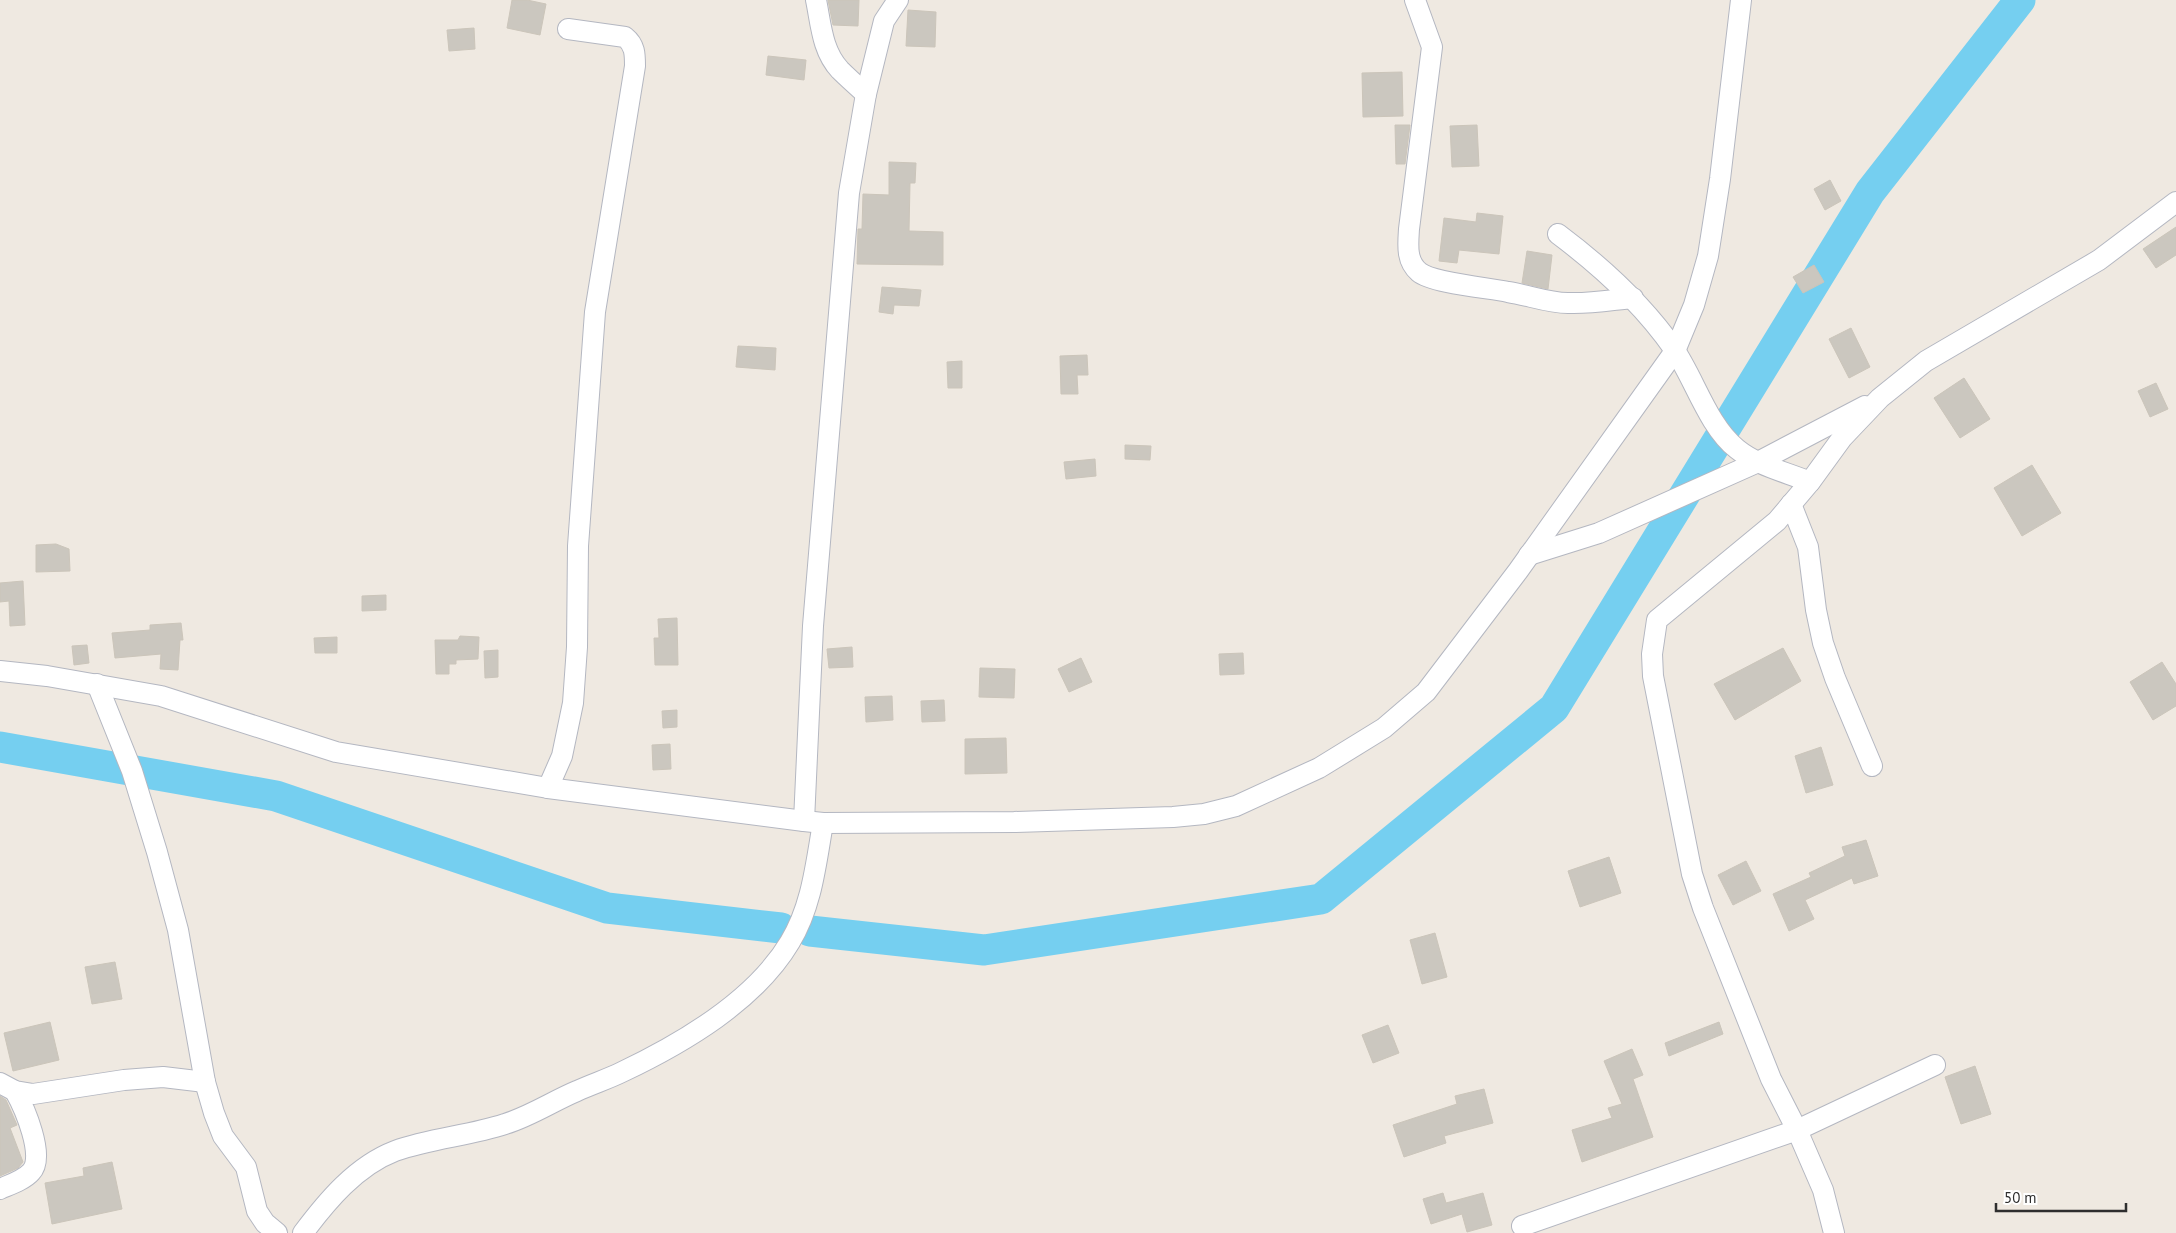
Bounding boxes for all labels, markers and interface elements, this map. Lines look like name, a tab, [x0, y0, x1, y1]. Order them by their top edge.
scale bar	[1996, 1180, 2126, 1212]
text: 50 m	[2004, 1188, 2037, 1207]

